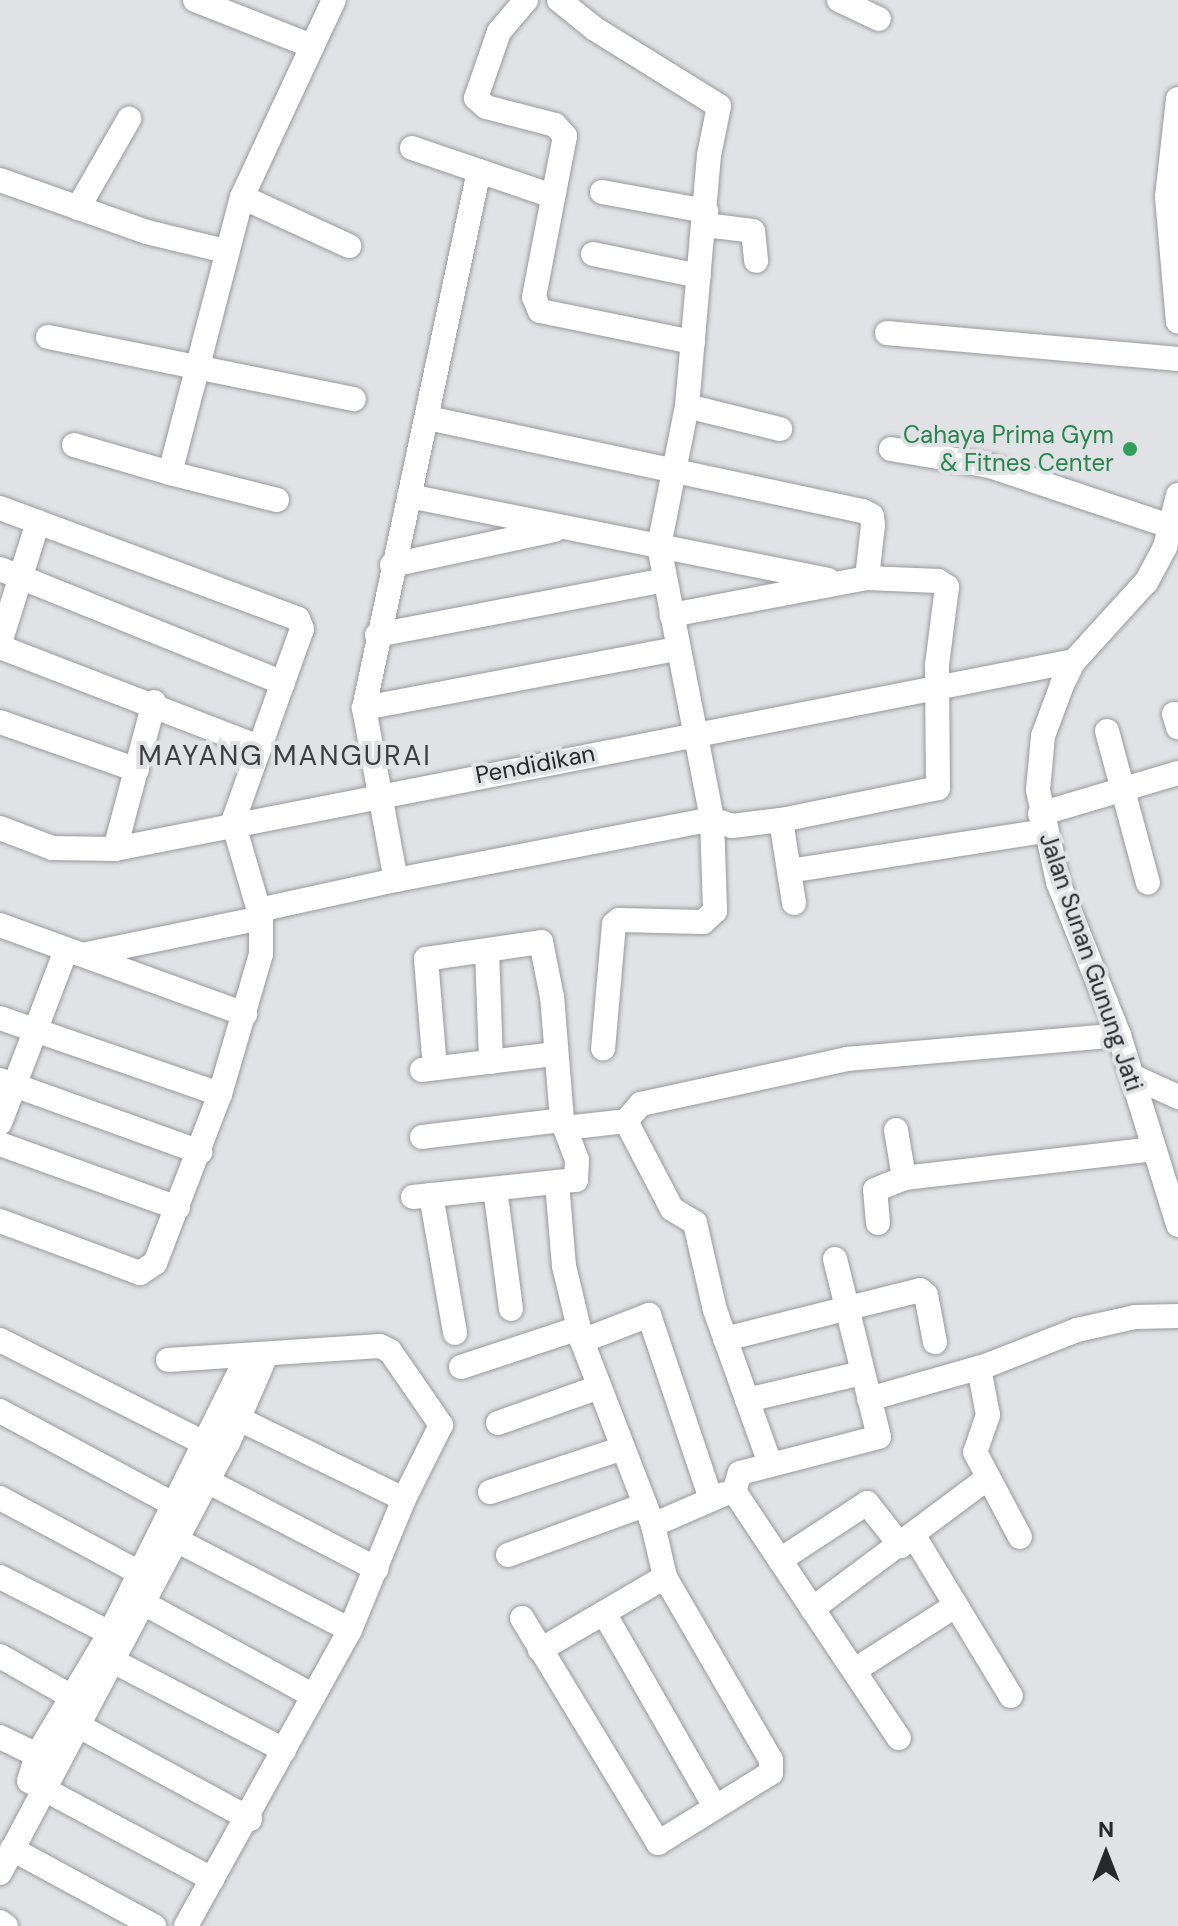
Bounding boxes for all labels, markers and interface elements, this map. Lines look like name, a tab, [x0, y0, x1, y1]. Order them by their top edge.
place label: Cahaya Prima Gym & Fitnes Center	[903, 421, 1114, 477]
marker: Cahaya Prima Gym & Fitnes Center	[1121, 440, 1139, 458]
street label: Pendidikan	[473, 738, 597, 790]
district label: MAYANG MANGURAI	[138, 739, 432, 773]
street label: Jalan Sunan Gunung Jati	[1033, 829, 1149, 1095]
north arrow	[1066, 1814, 1146, 1894]
text: N	[1098, 1815, 1114, 1844]

